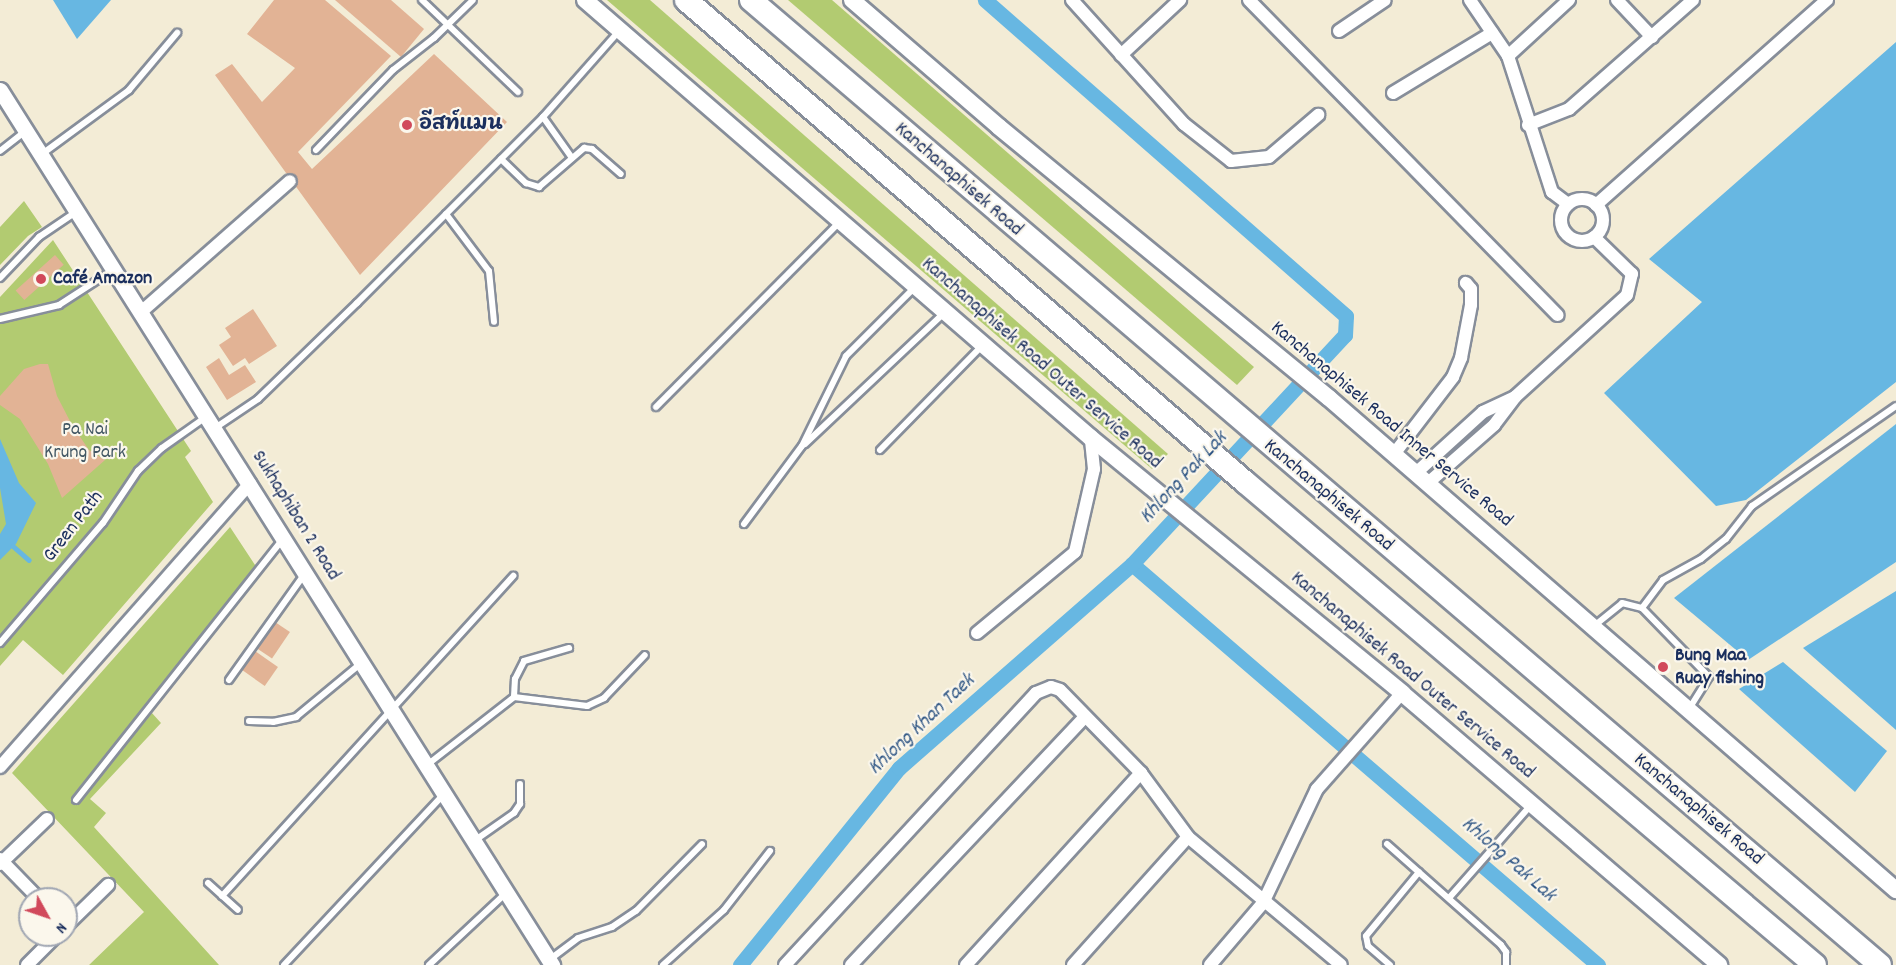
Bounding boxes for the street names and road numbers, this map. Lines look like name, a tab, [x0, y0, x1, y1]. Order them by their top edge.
street label: Kanchanaphisek Road	[889, 118, 1027, 242]
street label: Kanchanaphisek Road Outer Service Road	[916, 253, 1166, 475]
street label: Kanchanaphisek Road Inner Service Road	[1265, 317, 1517, 533]
street label: Kanchanaphisek Road	[1258, 435, 1398, 557]
street label: Sukhaphiban 2 Road	[245, 447, 345, 585]
street label: Green Path	[39, 487, 109, 567]
street label: Kanchanaphisek Road Outer Service Road	[1285, 567, 1539, 785]
street label: Kanchanaphisek Road	[1628, 749, 1768, 871]

